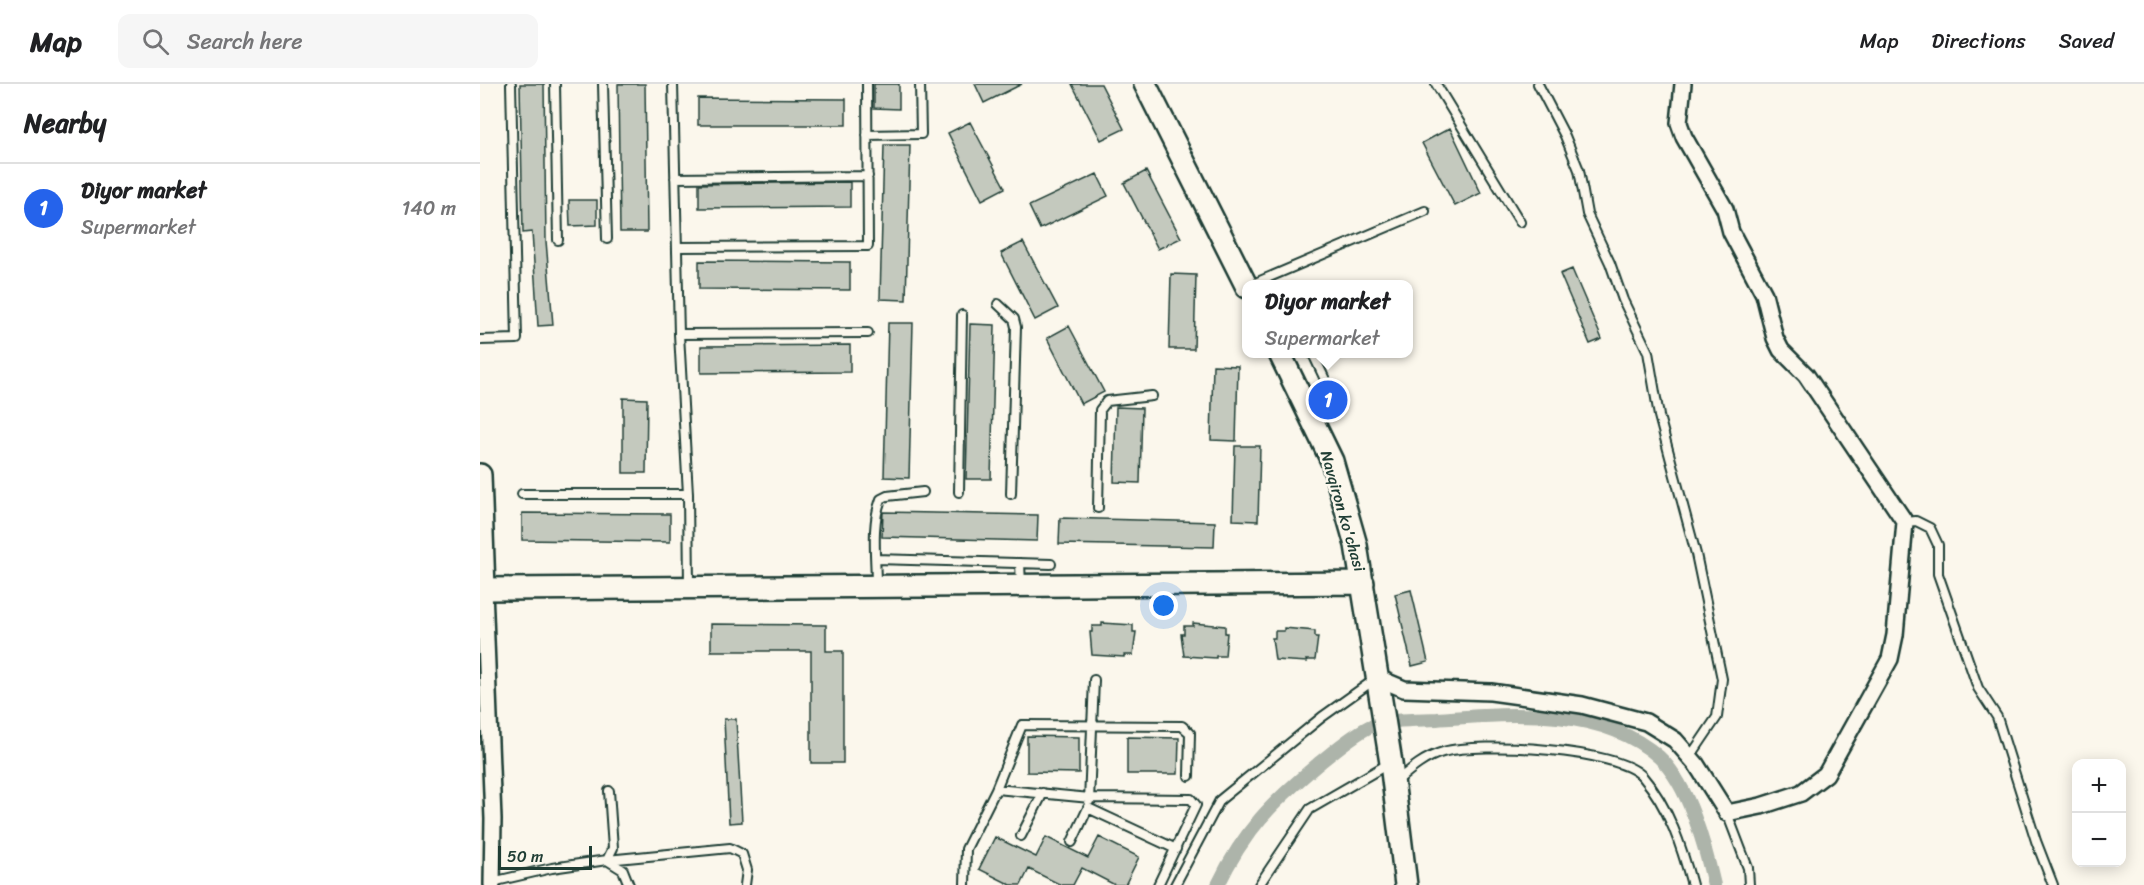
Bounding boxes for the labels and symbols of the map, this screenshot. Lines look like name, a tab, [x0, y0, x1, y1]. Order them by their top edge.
pin: 1	[1308, 378, 1348, 422]
street label: Navqiron ko'chasi	[1312, 447, 1374, 576]
your location	[1149, 591, 1178, 620]
scale bar	[498, 843, 592, 870]

